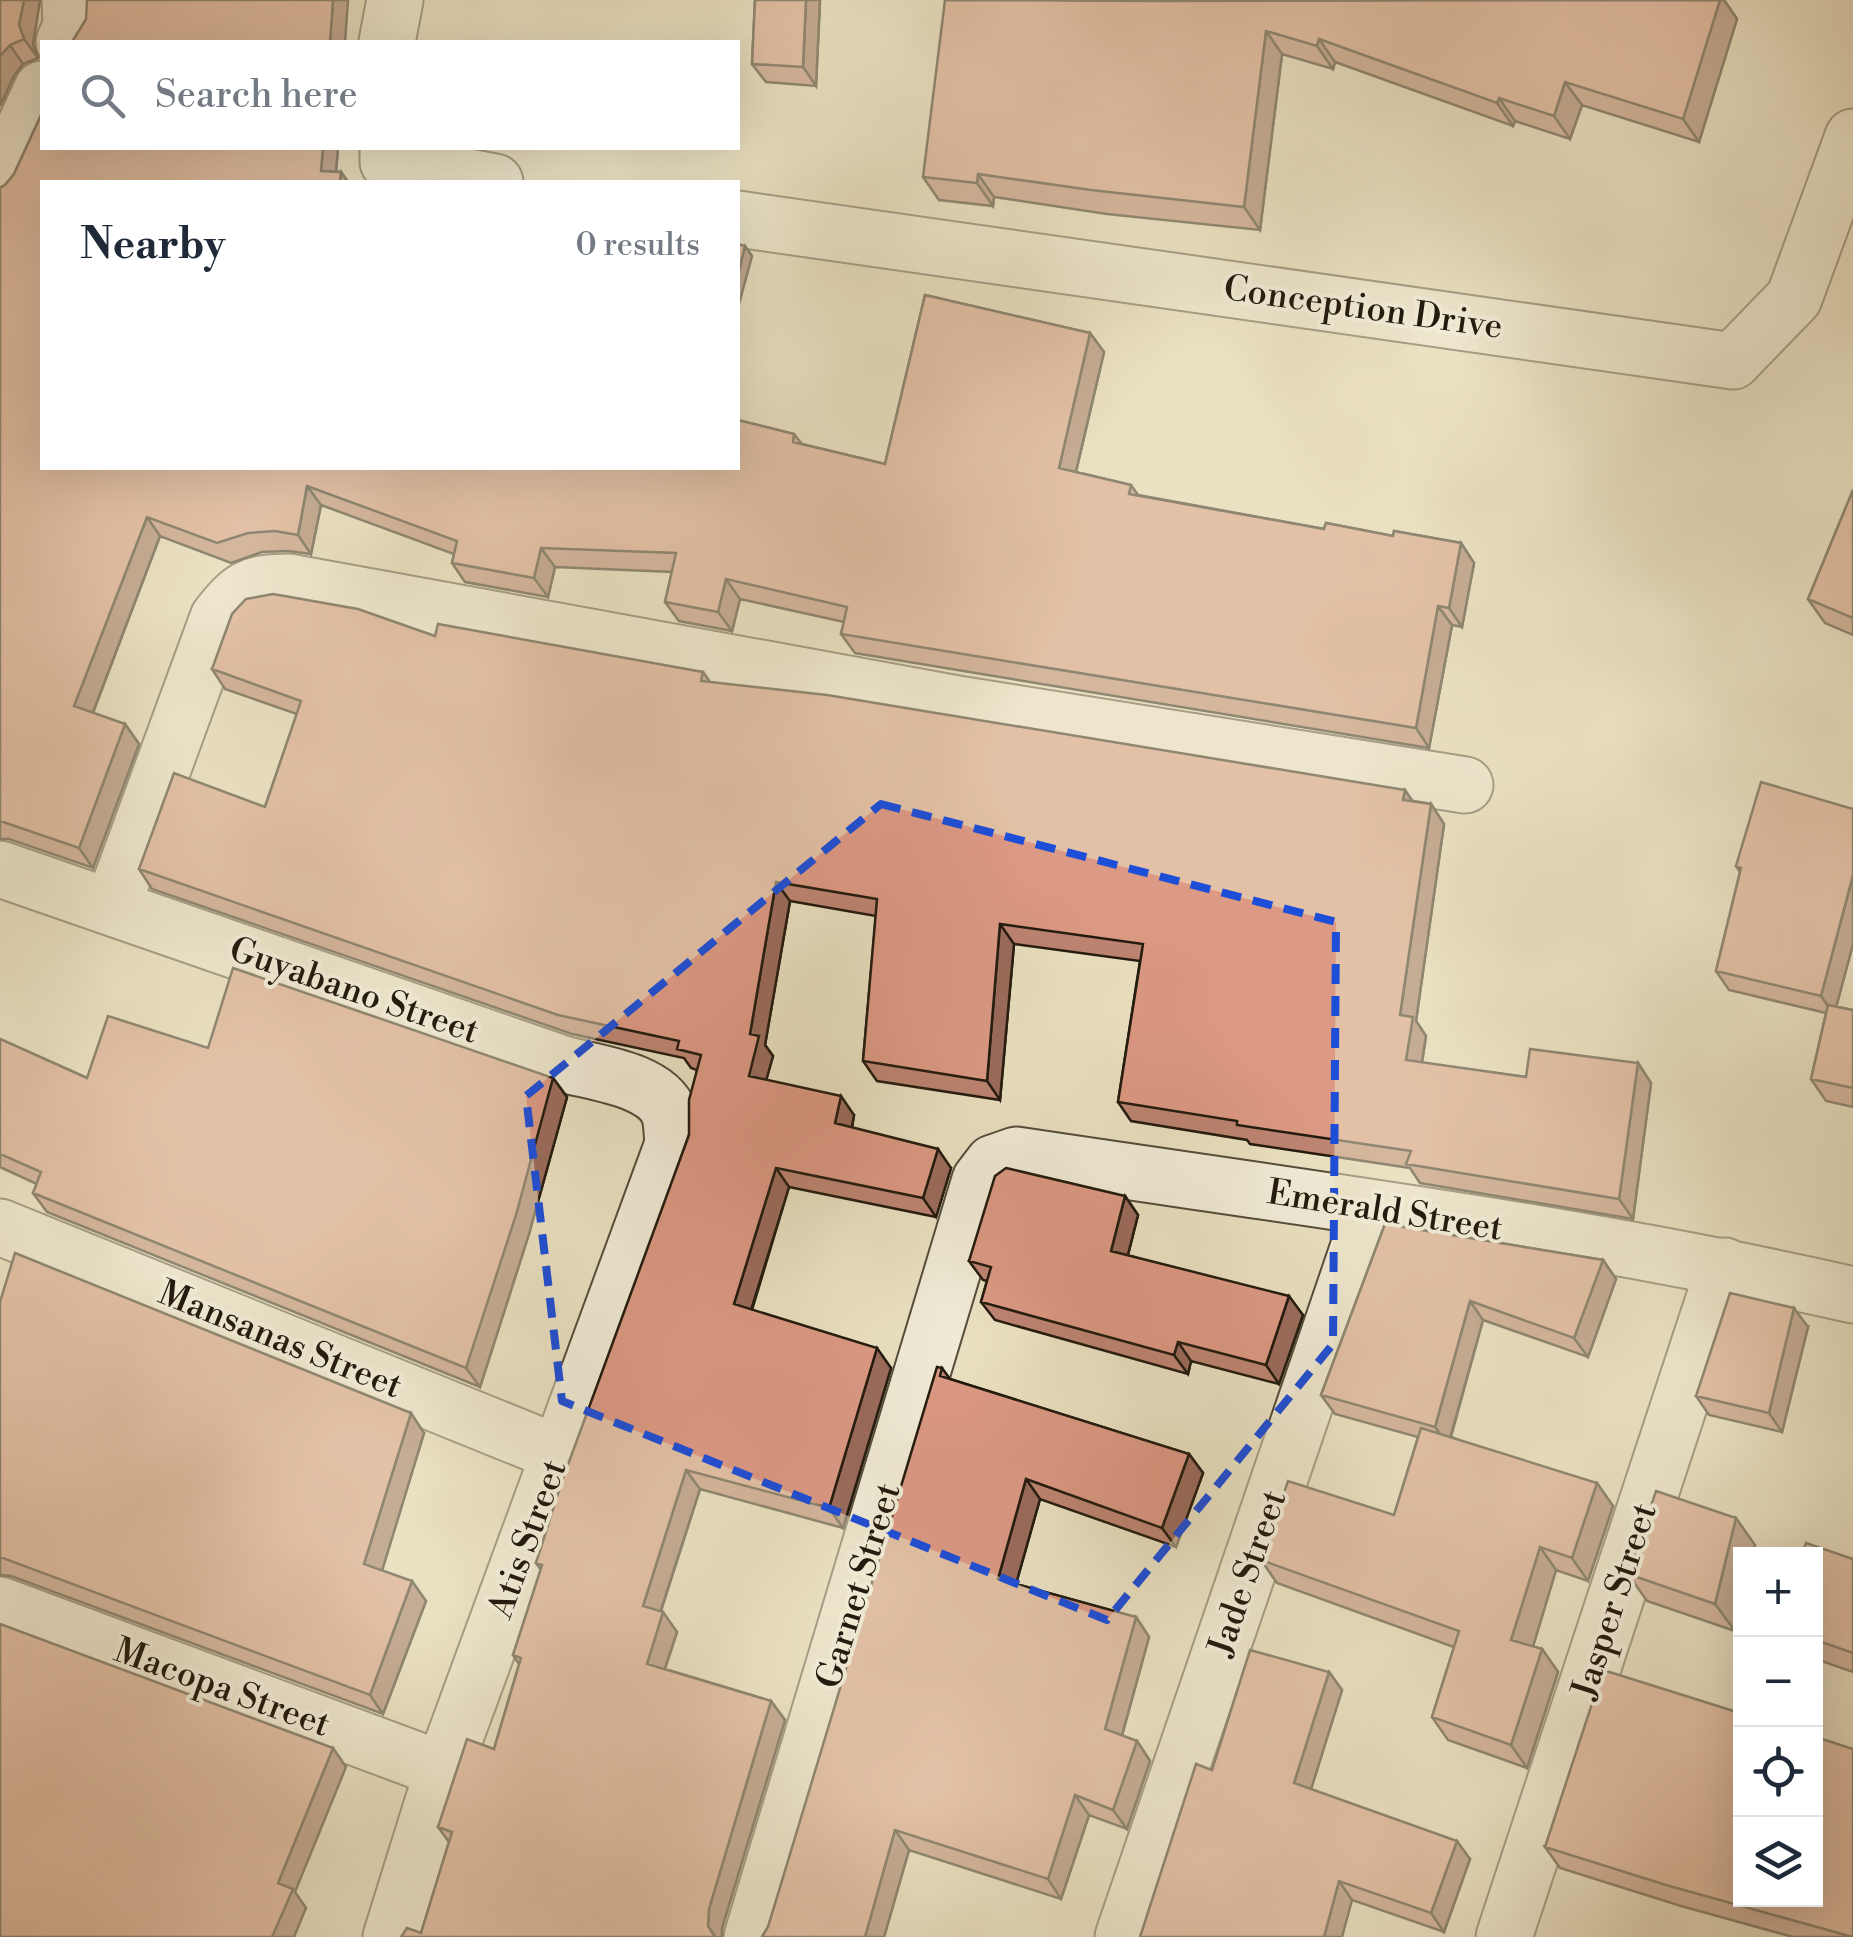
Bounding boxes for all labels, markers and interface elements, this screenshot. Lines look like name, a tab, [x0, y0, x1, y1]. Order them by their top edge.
search box	[40, 40, 740, 150]
icon: search	[75, 68, 130, 123]
text: Search here	[155, 72, 358, 119]
text: Nearby	[80, 219, 225, 272]
text: 0 results	[575, 225, 700, 265]
street label: Conception Drive	[1221, 267, 1505, 349]
street label: Guyabano Street	[224, 928, 484, 1054]
street label: Emerald Street	[1264, 1171, 1506, 1251]
street label: Mansanas Street	[152, 1272, 408, 1408]
street label: Atis Street	[479, 1454, 577, 1625]
street label: Garnet Street	[807, 1478, 911, 1694]
street label: Jade Street	[1199, 1485, 1296, 1663]
street label: Jasper Street	[1563, 1498, 1667, 1706]
map controls	[1733, 1547, 1823, 1907]
button: +	[1733, 1547, 1823, 1637]
street label: Macopa Street	[108, 1629, 336, 1747]
button: −	[1733, 1637, 1823, 1727]
button: locate	[1733, 1727, 1823, 1817]
button: layers	[1733, 1817, 1823, 1907]

